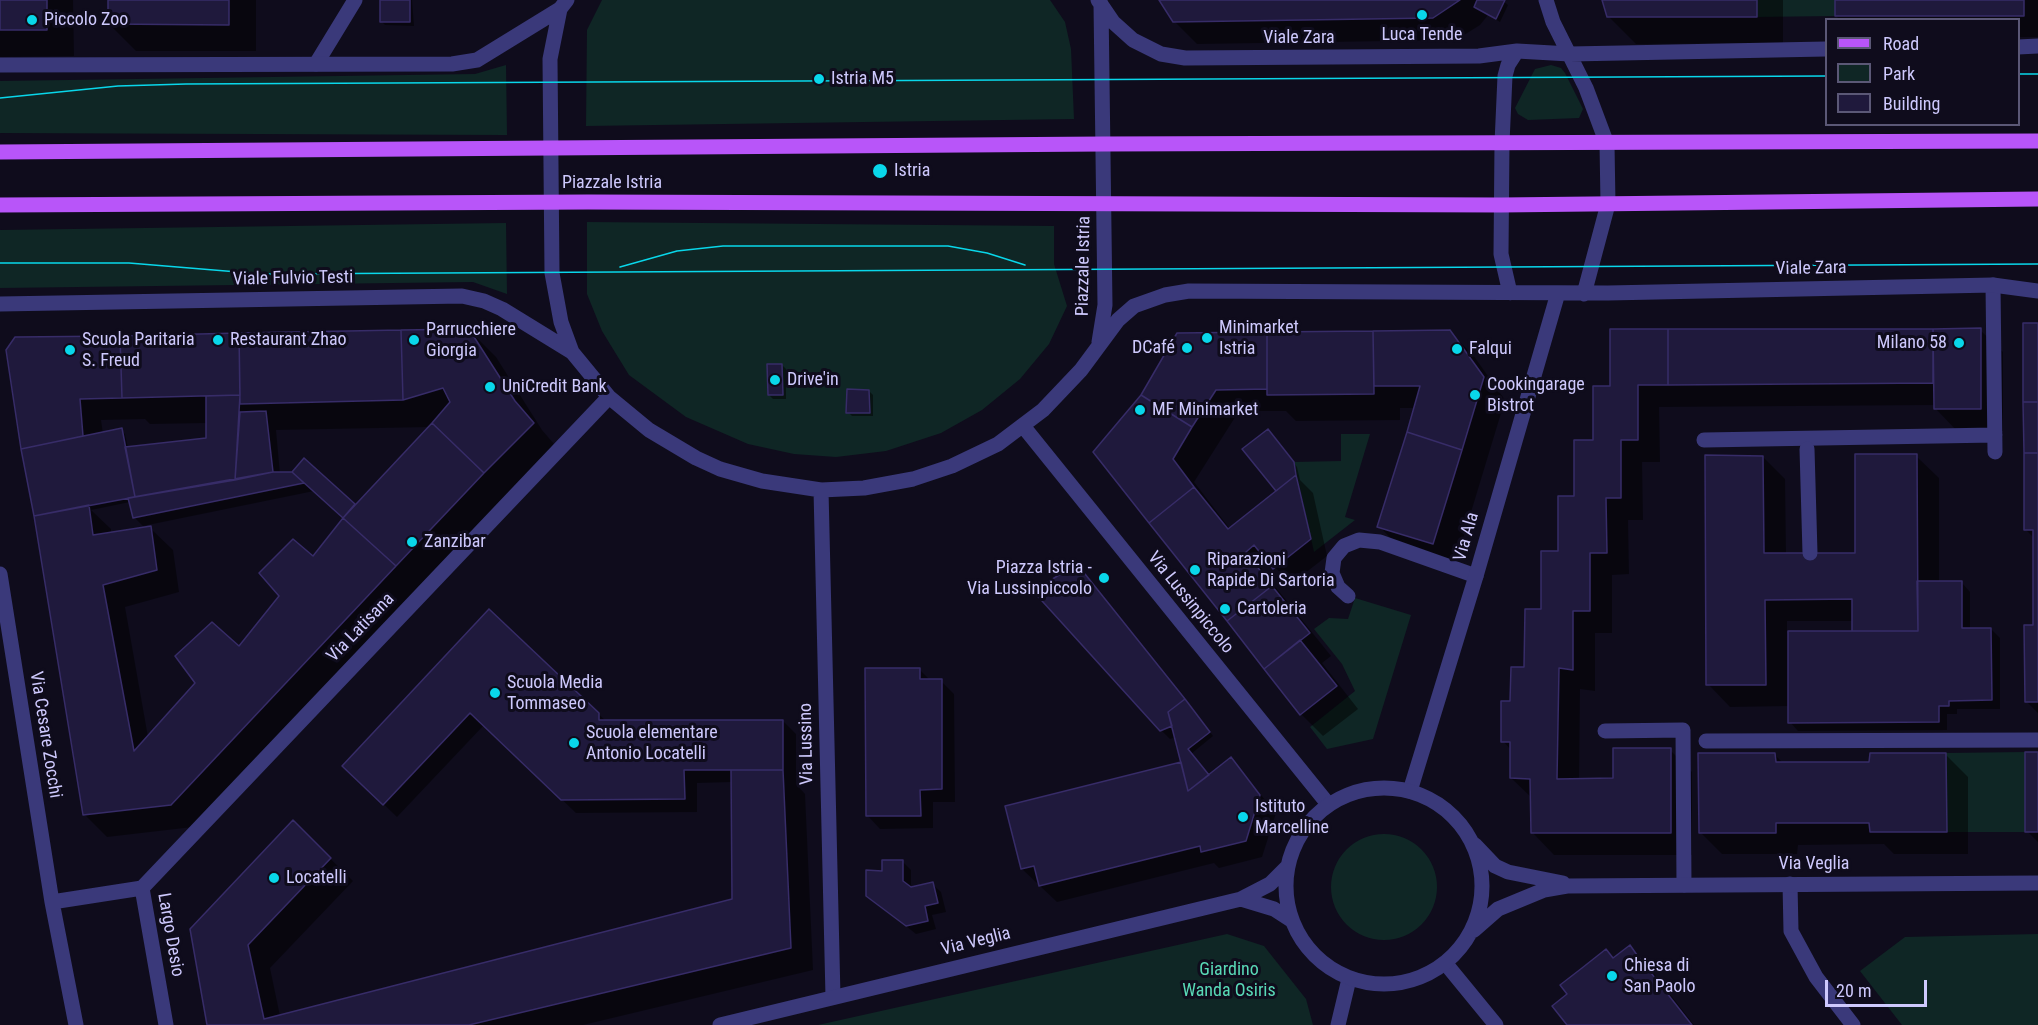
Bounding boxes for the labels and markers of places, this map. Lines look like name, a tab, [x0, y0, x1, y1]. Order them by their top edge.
marker: Luca Tende	[1415, 8, 1429, 22]
place label: Piccolo Zoo	[44, 9, 128, 31]
marker: Piccolo Zoo	[25, 13, 39, 27]
place label: Luca Tende	[1382, 24, 1462, 46]
place label: Istria M5	[831, 68, 894, 90]
marker: Istria M5	[812, 72, 826, 86]
place label: Istria	[894, 160, 930, 182]
marker: Istria	[871, 162, 889, 180]
place label: Minimarket Istria	[1219, 317, 1299, 360]
place label: Parrucchiere Giorgia	[426, 319, 516, 362]
place label: Scuola Paritaria S. Freud	[82, 329, 195, 372]
place label: Restaurant Zhao	[230, 329, 347, 351]
marker: Minimarket Istria	[1200, 331, 1214, 345]
place label: Milano 58	[1877, 332, 1947, 354]
marker: Restaurant Zhao	[211, 333, 225, 347]
marker: Parrucchiere Giorgia	[407, 333, 421, 347]
marker: Milano 58	[1952, 336, 1966, 350]
place label: DCafé	[1132, 337, 1175, 359]
place label: Falqui	[1469, 338, 1512, 360]
marker: DCafé	[1180, 341, 1194, 355]
marker: Falqui	[1450, 342, 1464, 356]
marker: Scuola Paritaria S. Freud	[63, 343, 77, 357]
place label: Drive'in	[787, 369, 839, 391]
marker: Drive'in	[768, 373, 782, 387]
place label: Cookingarage Bistrot	[1487, 374, 1585, 416]
place label: UniCredit Bank	[502, 376, 607, 398]
marker: UniCredit Bank	[483, 380, 497, 394]
marker: Cookingarage Bistrot	[1468, 388, 1482, 402]
place label: MF Minimarket	[1152, 399, 1258, 421]
marker: MF Minimarket	[1133, 403, 1147, 417]
place label: Zanzibar	[424, 531, 486, 553]
marker: Zanzibar	[405, 535, 419, 549]
place label: Riparazioni Rapide Di Sartoria	[1207, 549, 1335, 592]
place label: Piazza Istria - Via Lussinpiccolo	[967, 557, 1092, 600]
marker: Riparazioni Rapide Di Sartoria	[1188, 563, 1202, 577]
marker: Piazza Istria - Via Lussinpiccolo	[1097, 571, 1111, 585]
place label: Cartoleria	[1237, 598, 1307, 620]
marker: Cartoleria	[1218, 602, 1232, 616]
place label: Scuola Media Tommaseo	[507, 672, 603, 714]
marker: Scuola Media Tommaseo	[488, 686, 502, 700]
place label: Scuola elementare Antonio Locatelli	[586, 722, 718, 764]
marker: Scuola elementare Antonio Locatelli	[567, 736, 581, 750]
place label: Istituto Marcelline	[1255, 796, 1329, 838]
marker: Istituto Marcelline	[1236, 810, 1250, 824]
place label: Locatelli	[286, 867, 347, 889]
marker: Locatelli	[267, 871, 281, 885]
place label: Chiesa di San Paolo	[1624, 955, 1696, 998]
marker: Chiesa di San Paolo	[1605, 969, 1619, 983]

